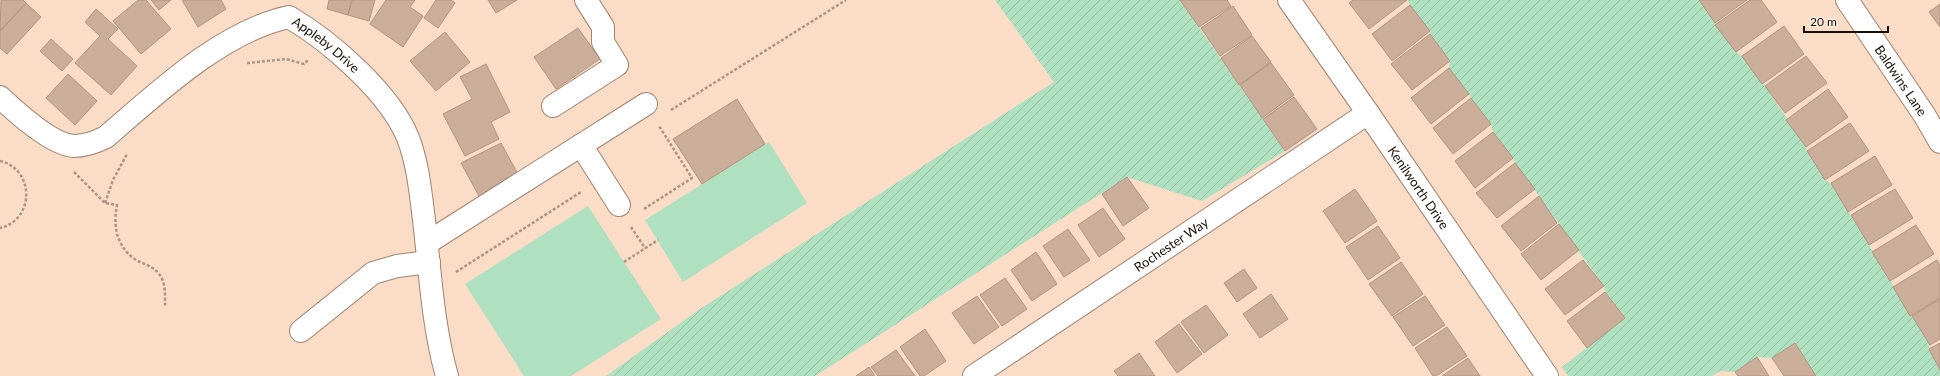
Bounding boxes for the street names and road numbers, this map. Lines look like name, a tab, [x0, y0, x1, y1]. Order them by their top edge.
street label: Appleby Drive	[289, 13, 363, 76]
street label: Baldwins Lane	[1872, 42, 1931, 119]
street label: Kenilworth Drive	[1385, 143, 1453, 232]
street label: Rochester Way	[1131, 214, 1212, 275]

